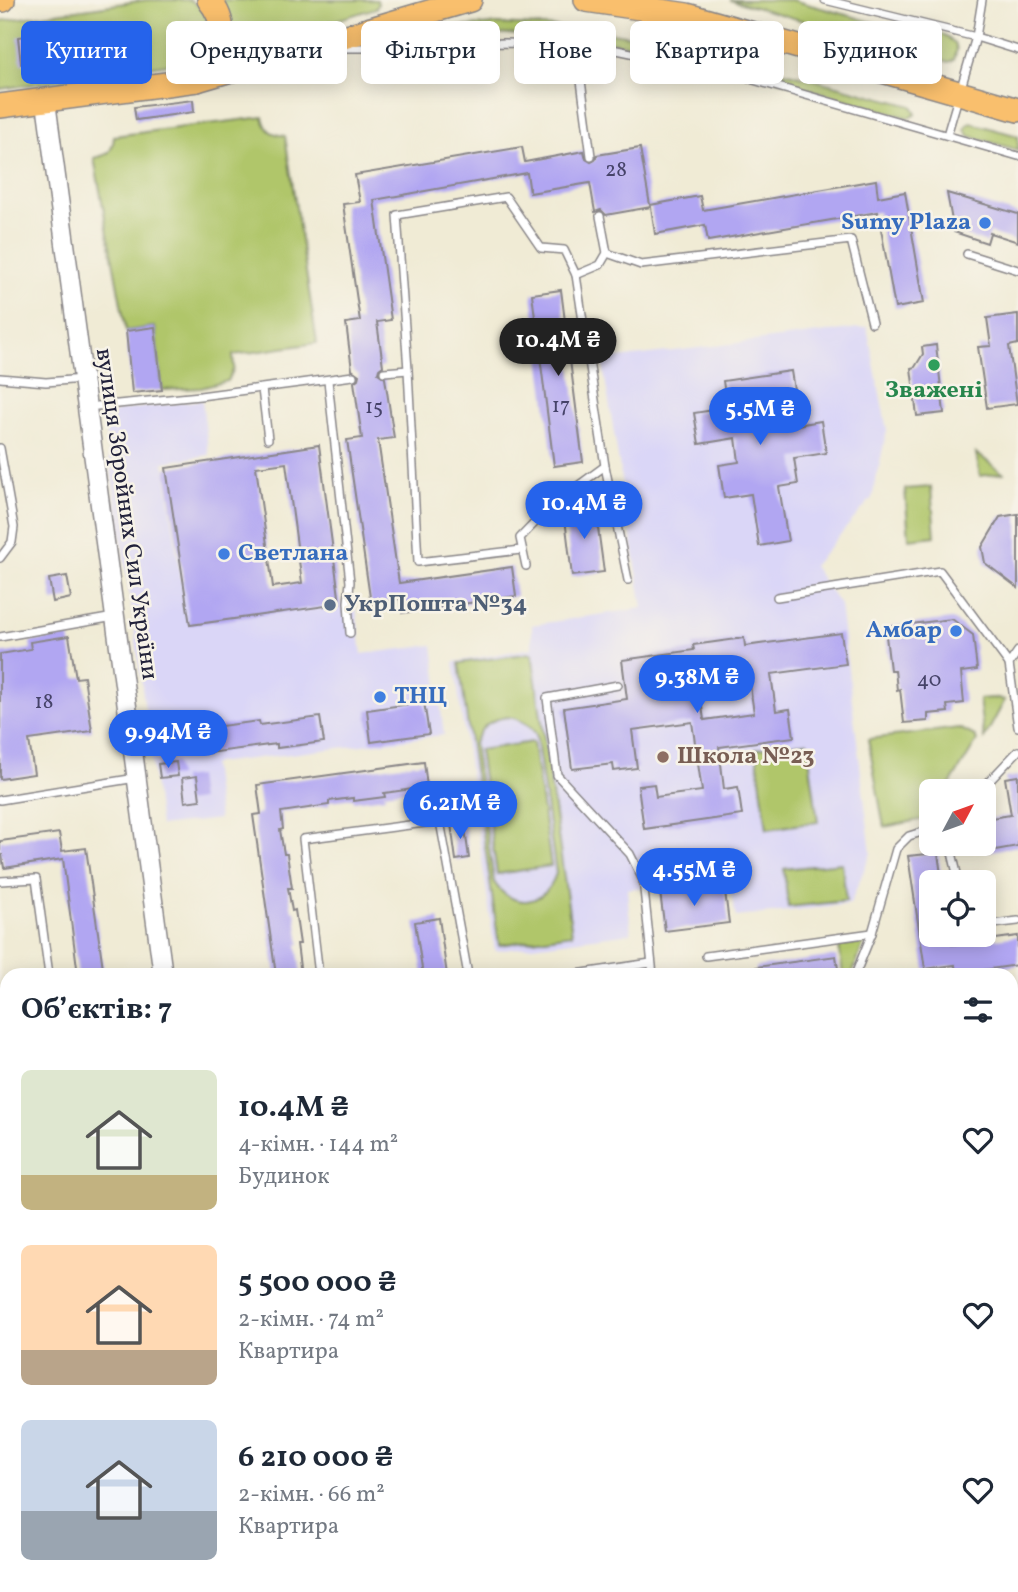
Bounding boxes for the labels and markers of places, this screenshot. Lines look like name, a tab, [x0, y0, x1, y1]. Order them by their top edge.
place label: Sumy Plaza	[841, 206, 971, 240]
marker: Sumy Plaza	[977, 215, 993, 231]
pin: 10.4M ₴	[493, 318, 623, 378]
marker: Зважені	[926, 357, 942, 373]
place label: Зважені	[885, 374, 983, 408]
pin: 5.5M ₴	[703, 388, 817, 447]
pin: 10.4M ₴	[519, 482, 649, 541]
place label: Светлана	[238, 537, 348, 571]
marker: Светлана	[216, 546, 232, 562]
place label: УкрПошта №34	[344, 588, 527, 622]
marker: УкрПошта №34	[322, 597, 338, 613]
place label: Амбар	[865, 614, 942, 648]
marker: Амбар	[948, 623, 964, 639]
pin: 9.38M ₴	[632, 656, 762, 715]
place label: ТНЦ	[394, 680, 448, 714]
marker: ТНЦ	[372, 689, 388, 705]
pin: 9.94M ₴	[103, 710, 233, 770]
place label: Школа №23	[677, 740, 815, 774]
marker: Школа №23	[655, 749, 671, 765]
pin: 6.21M ₴	[395, 782, 525, 841]
pin: 4.55M ₴	[629, 848, 759, 908]

